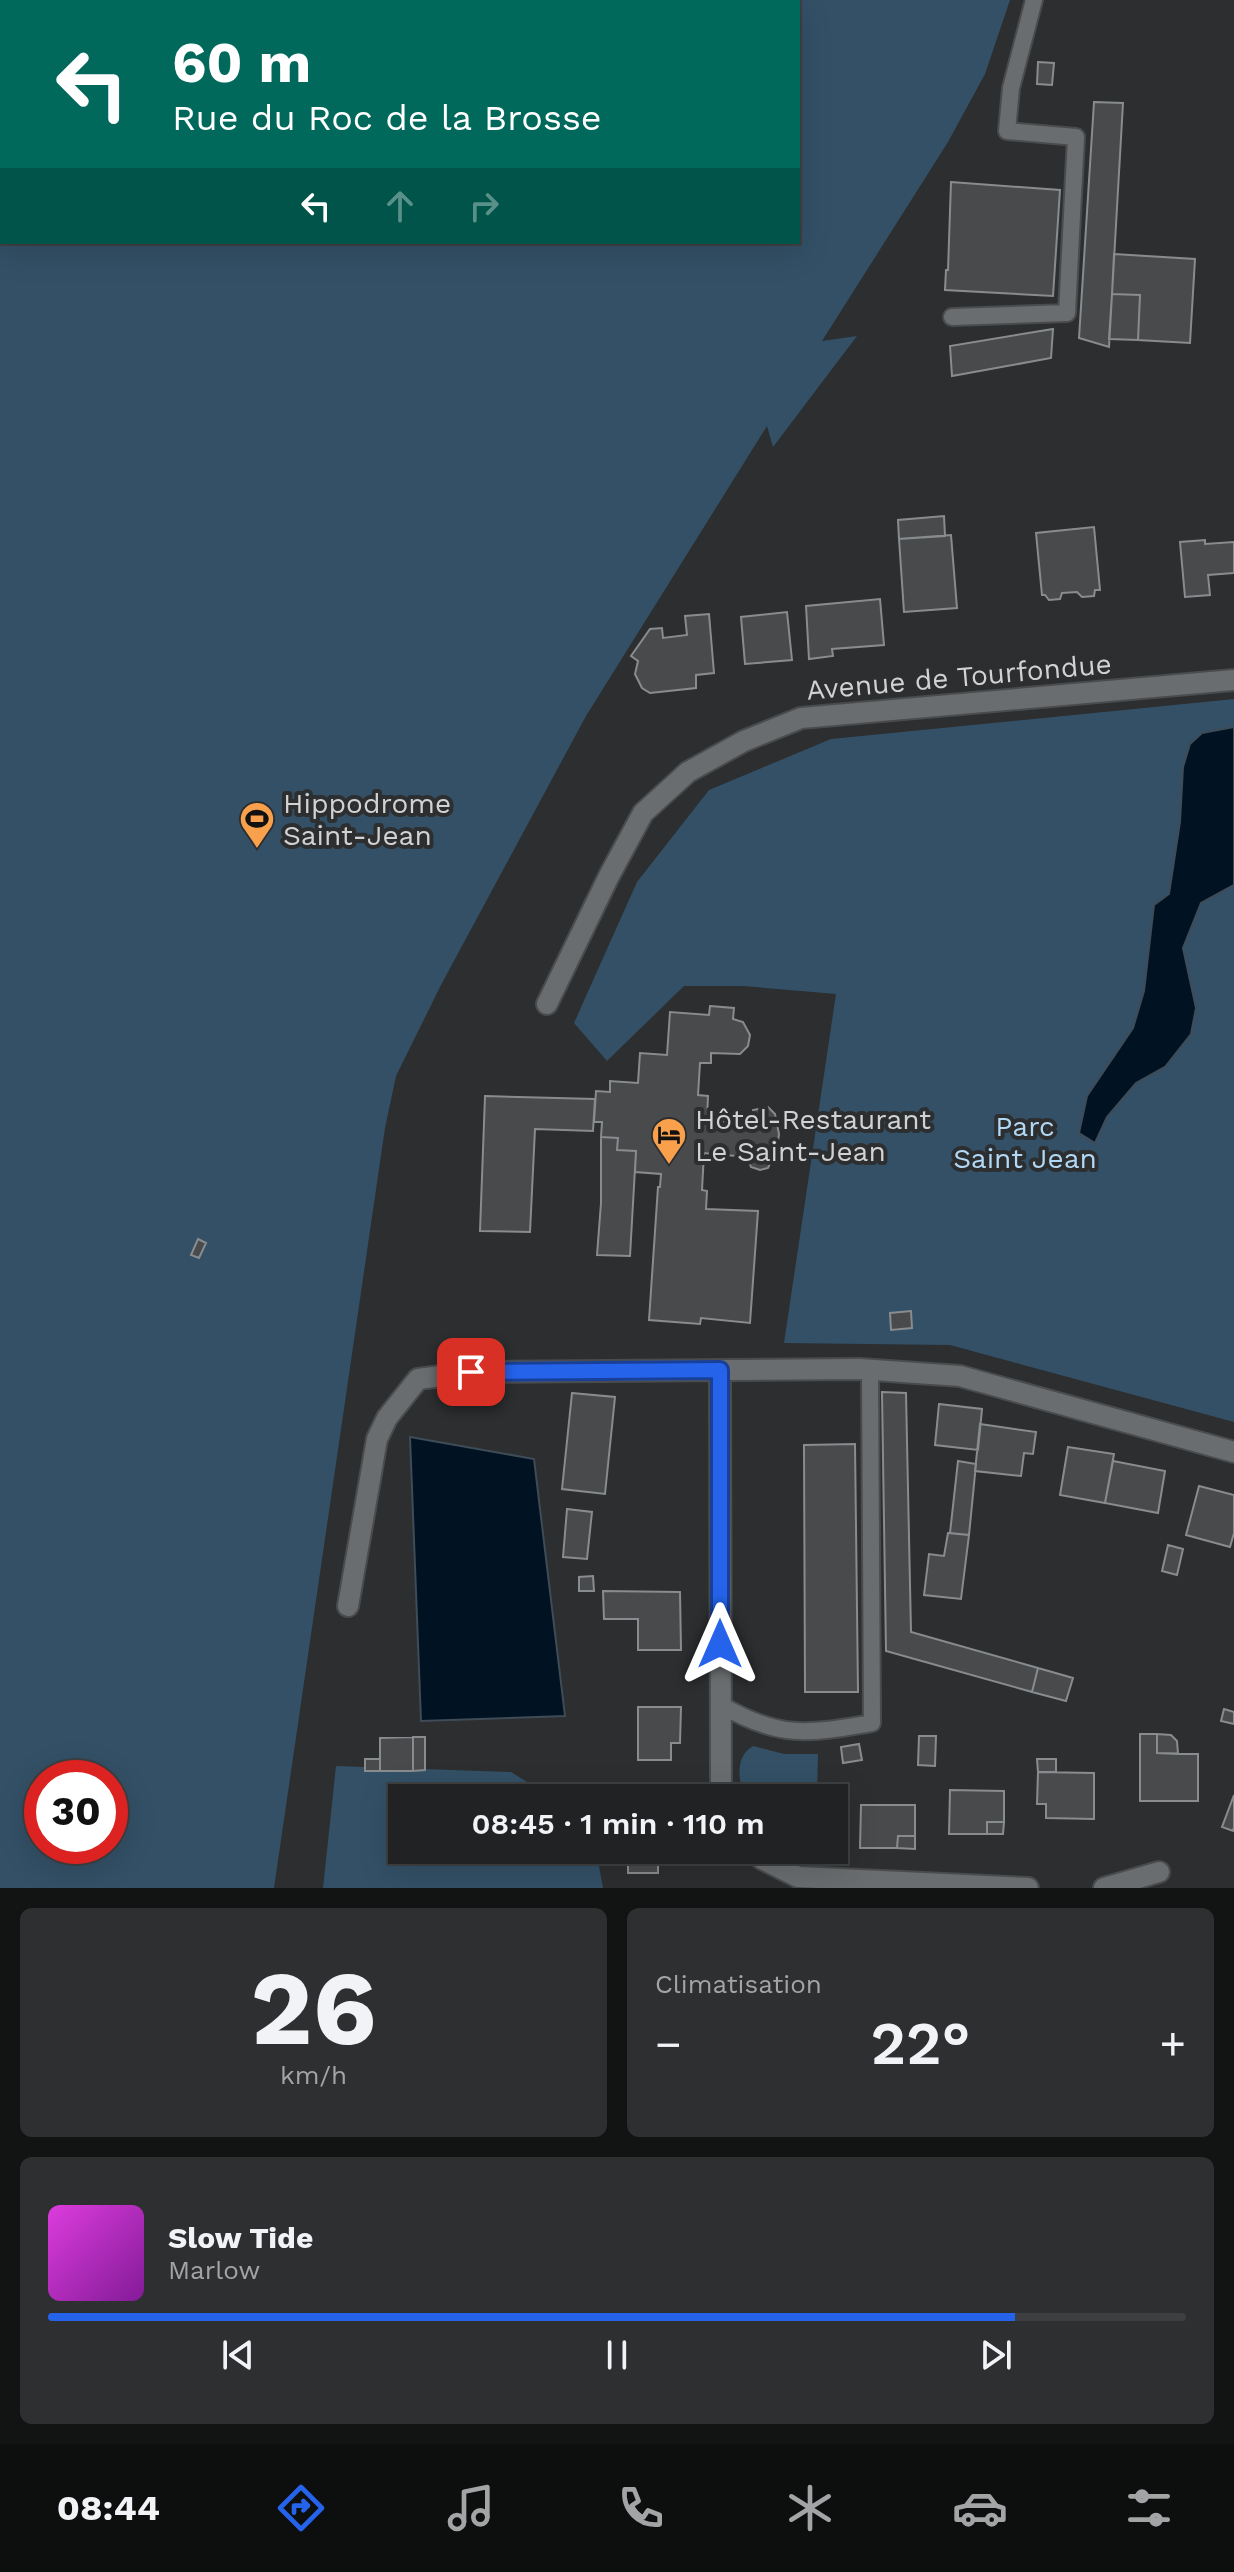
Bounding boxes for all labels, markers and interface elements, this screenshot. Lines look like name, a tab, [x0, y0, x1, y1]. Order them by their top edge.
text: 60 m	[172, 30, 311, 96]
icon: left	[40, 32, 144, 136]
text: Rue du Roc de la Brosse	[172, 97, 602, 139]
icon: left	[294, 184, 338, 228]
icon: ahead	[378, 184, 422, 228]
icon: right	[462, 184, 506, 228]
street label: Avenue de Tourfondue	[805, 647, 1113, 707]
place label: Hippodrome Saint-Jean	[283, 787, 451, 852]
sports icon: Hippodrome Saint-Jean	[238, 800, 276, 850]
place label: Hôtel-Restaurant Le Saint-Jean	[695, 1103, 931, 1168]
park label: Parc Saint Jean	[953, 1110, 1097, 1175]
hotel icon: Hôtel-Restaurant Le Saint-Jean	[650, 1116, 688, 1166]
pin	[437, 1338, 505, 1406]
icon: arrive	[449, 1350, 493, 1394]
position arrow	[678, 1602, 762, 1686]
speed limit sign: 30	[24, 1760, 128, 1864]
text: 08:45 · 1 min · 110 m	[471, 1806, 765, 1841]
text: 26	[250, 1947, 377, 2069]
text: Climatisation	[655, 1969, 822, 1999]
text: 22°	[871, 2008, 970, 2079]
text: −	[655, 2018, 682, 2070]
text: +	[1159, 2018, 1186, 2070]
text: km/h	[280, 2060, 347, 2090]
text: Slow Tide	[168, 2220, 313, 2255]
text: Marlow	[168, 2255, 260, 2285]
icon: previous	[216, 2333, 260, 2377]
icon: pause	[595, 2333, 639, 2377]
icon: next	[974, 2333, 1018, 2377]
icon: directions	[273, 2480, 329, 2536]
icon: music	[443, 2480, 499, 2536]
icon: phone	[613, 2480, 669, 2536]
icon: climate	[782, 2480, 838, 2536]
icon: car	[952, 2480, 1008, 2536]
icon: filters	[1121, 2480, 1177, 2536]
text: 08:44	[57, 2487, 160, 2529]

